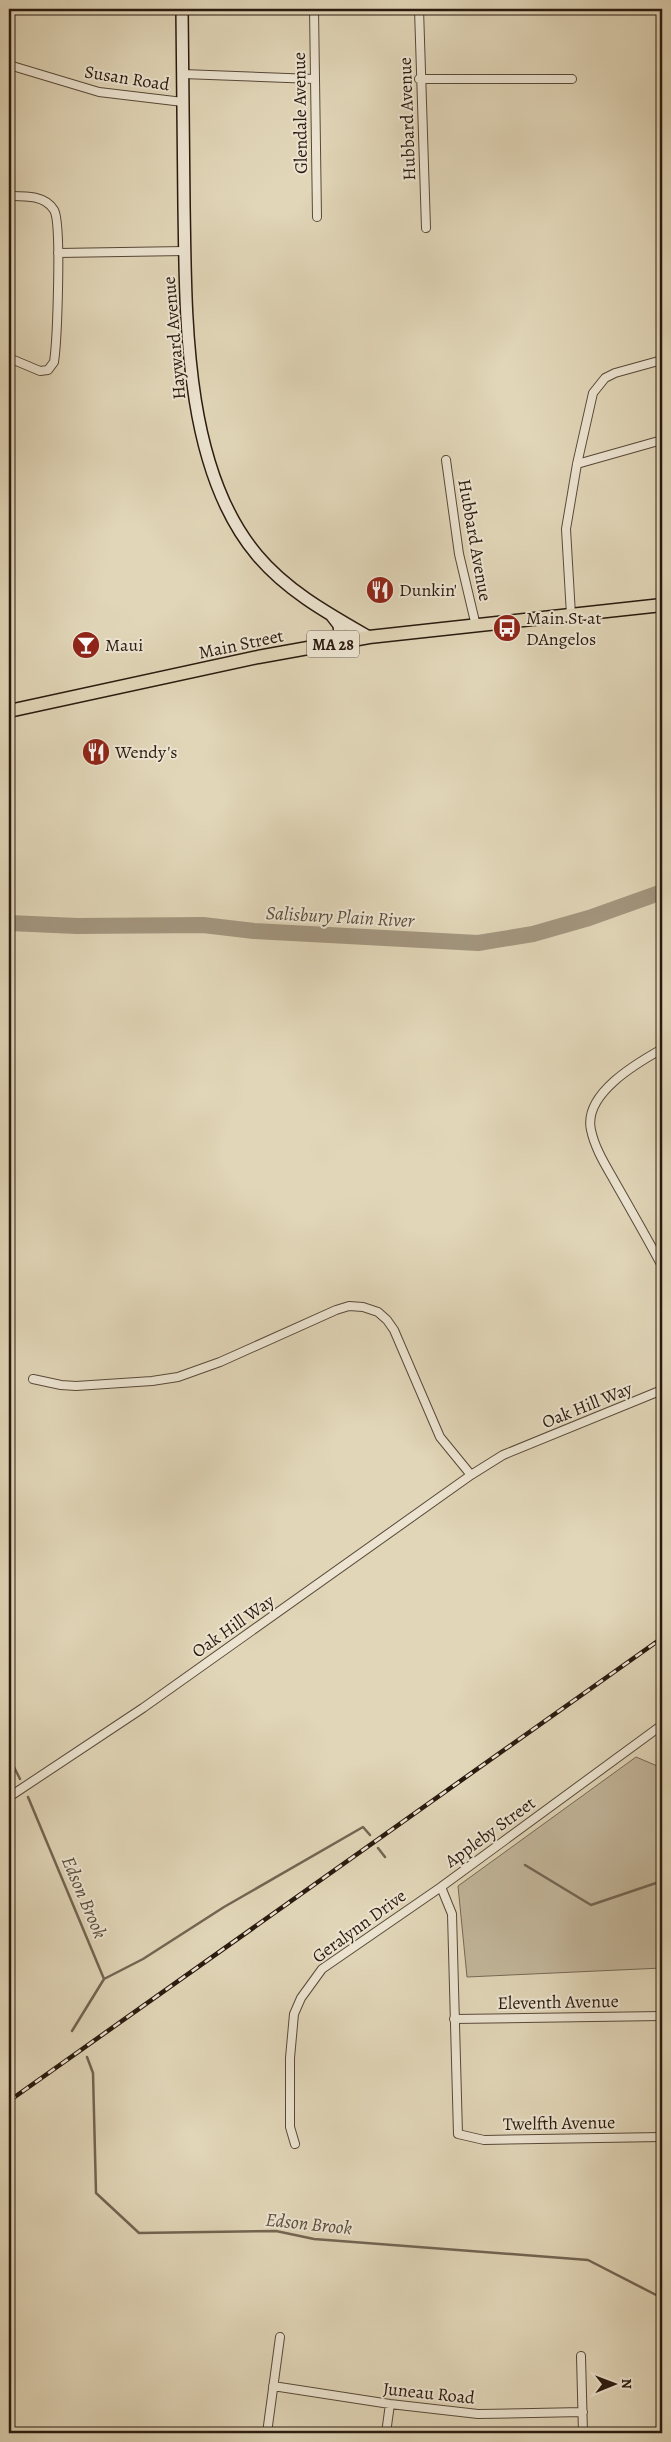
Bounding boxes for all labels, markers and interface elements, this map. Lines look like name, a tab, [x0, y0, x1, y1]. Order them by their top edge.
street label: Glendale Avenue	[287, 52, 313, 174]
street label: Hubbard Avenue	[393, 57, 421, 181]
street label: Susan Road	[83, 59, 172, 97]
street label: Hayward Avenue	[157, 275, 191, 401]
street label: Hubbard Avenue	[452, 477, 498, 603]
restaurant icon: Dunkin'	[365, 575, 395, 605]
place label: Dunkin'	[399, 578, 457, 602]
place label: Main St at DAngelos	[526, 606, 601, 651]
bus stop icon: Main St at DAngelos	[492, 613, 522, 643]
street label: Main Street	[196, 623, 286, 665]
bar icon: Maui	[71, 630, 101, 660]
road number: MA 28	[307, 630, 359, 658]
place label: Maui	[105, 633, 143, 657]
restaurant icon: Wendy's	[81, 737, 111, 767]
place label: Wendy's	[114, 740, 178, 764]
water label: Salisbury Plain River	[265, 900, 416, 934]
street label: Oak Hill Way	[538, 1376, 637, 1434]
street label: Oak Hill Way	[187, 1588, 280, 1663]
street label: Appleby Street	[439, 1791, 540, 1874]
water label: Edson Brook	[55, 1852, 113, 1942]
street label: Geralynn Drive	[307, 1884, 411, 1968]
street label: Eleventh Avenue	[497, 1989, 619, 2015]
street label: Twelfth Avenue	[503, 2110, 615, 2136]
water label: Edson Brook	[264, 2207, 353, 2241]
north arrow	[588, 2360, 638, 2410]
street label: Juneau Road	[382, 2376, 476, 2410]
text: N	[617, 2379, 636, 2389]

